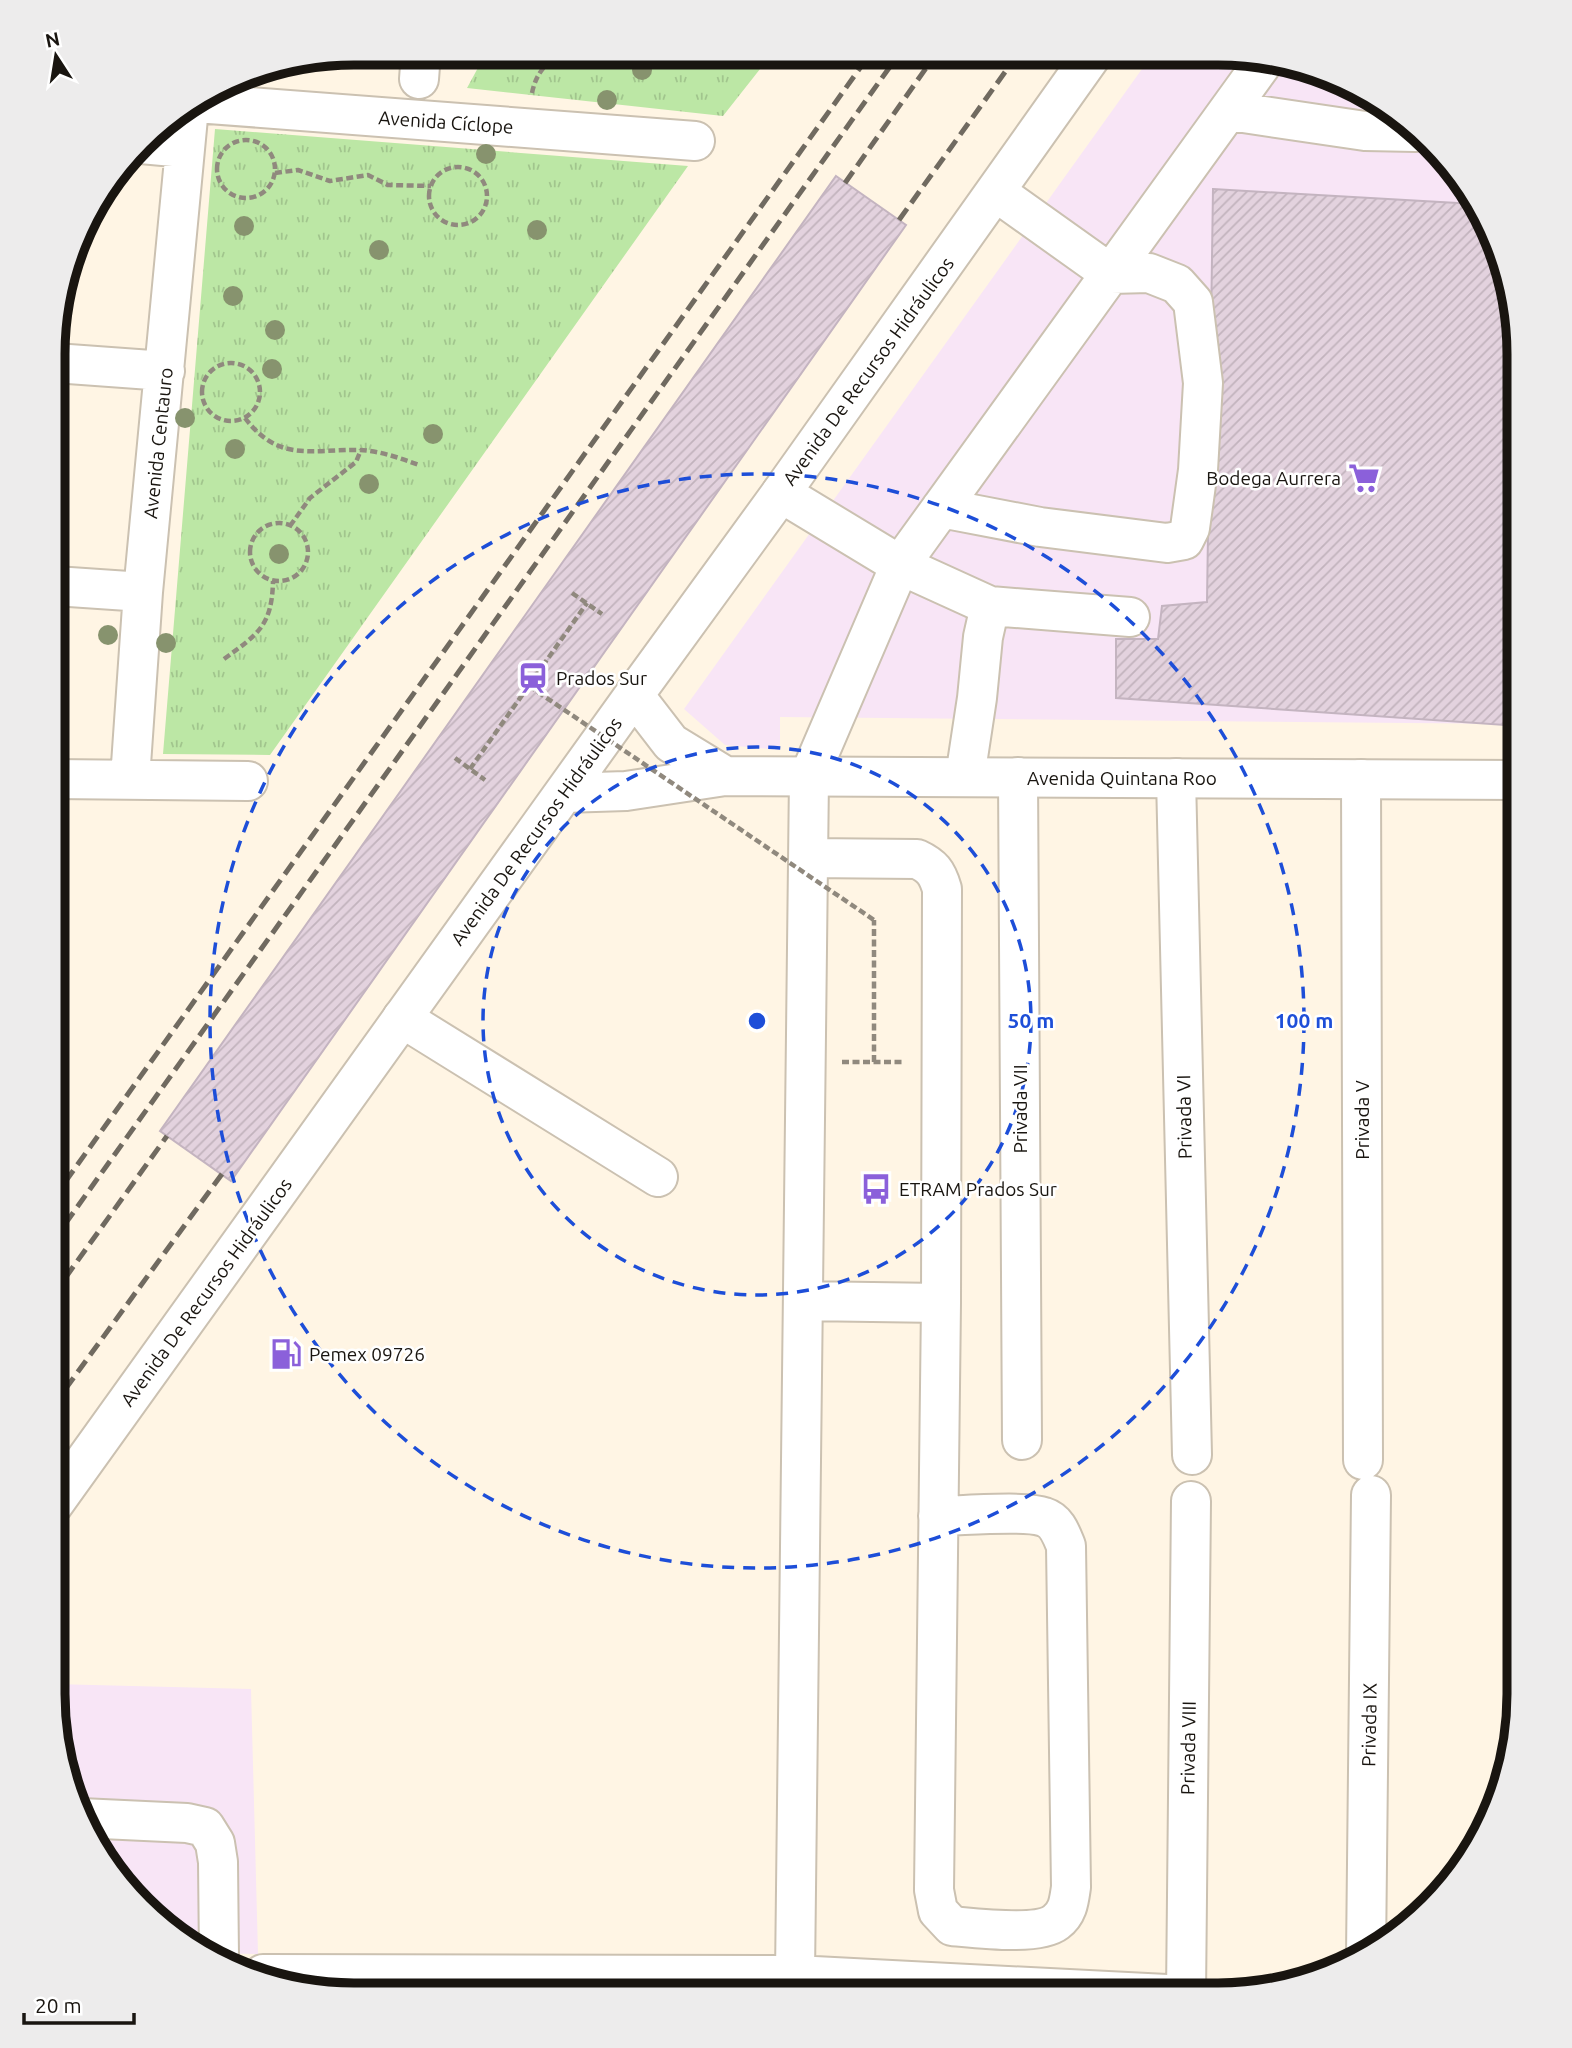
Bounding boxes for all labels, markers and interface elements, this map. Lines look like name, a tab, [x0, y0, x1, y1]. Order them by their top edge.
north arrow	[21, 21, 91, 91]
text: N	[43, 27, 62, 52]
street label: Avenida Cíclope	[378, 106, 514, 138]
street label: Avenida De Recursos Hidráulicos	[778, 253, 958, 489]
street label: Avenida Centauro	[139, 366, 177, 520]
supermarket icon: Bodega Aurrera	[1347, 461, 1381, 495]
place label: Bodega Aurrera	[1206, 467, 1341, 489]
station icon: Prados Sur	[516, 661, 550, 695]
place label: Prados Sur	[556, 667, 647, 689]
street label: Avenida De Recursos Hidráulicos	[446, 713, 626, 949]
street label: Avenida Quintana Roo	[1027, 767, 1217, 789]
text: 50 m	[1008, 1008, 1054, 1032]
text: 100 m	[1275, 1008, 1333, 1032]
centre of rings	[745, 1009, 769, 1033]
street label: Privada VII	[1009, 1064, 1031, 1154]
street label: Privada VI	[1172, 1075, 1196, 1159]
street label: Privada V	[1351, 1080, 1373, 1160]
bus stop icon: ETRAM Prados Sur	[859, 1172, 893, 1206]
street label: Avenida De Recursos Hidráulicos	[116, 1174, 296, 1410]
place label: ETRAM Prados Sur	[899, 1178, 1057, 1200]
fuel station icon: Pemex 09726	[269, 1337, 303, 1371]
place label: Pemex 09726	[309, 1343, 425, 1365]
street label: Privada IX	[1357, 1683, 1381, 1767]
street label: Privada VIII	[1176, 1701, 1200, 1795]
scale bar	[24, 1982, 135, 2026]
text: 20 m	[35, 1993, 82, 2017]

